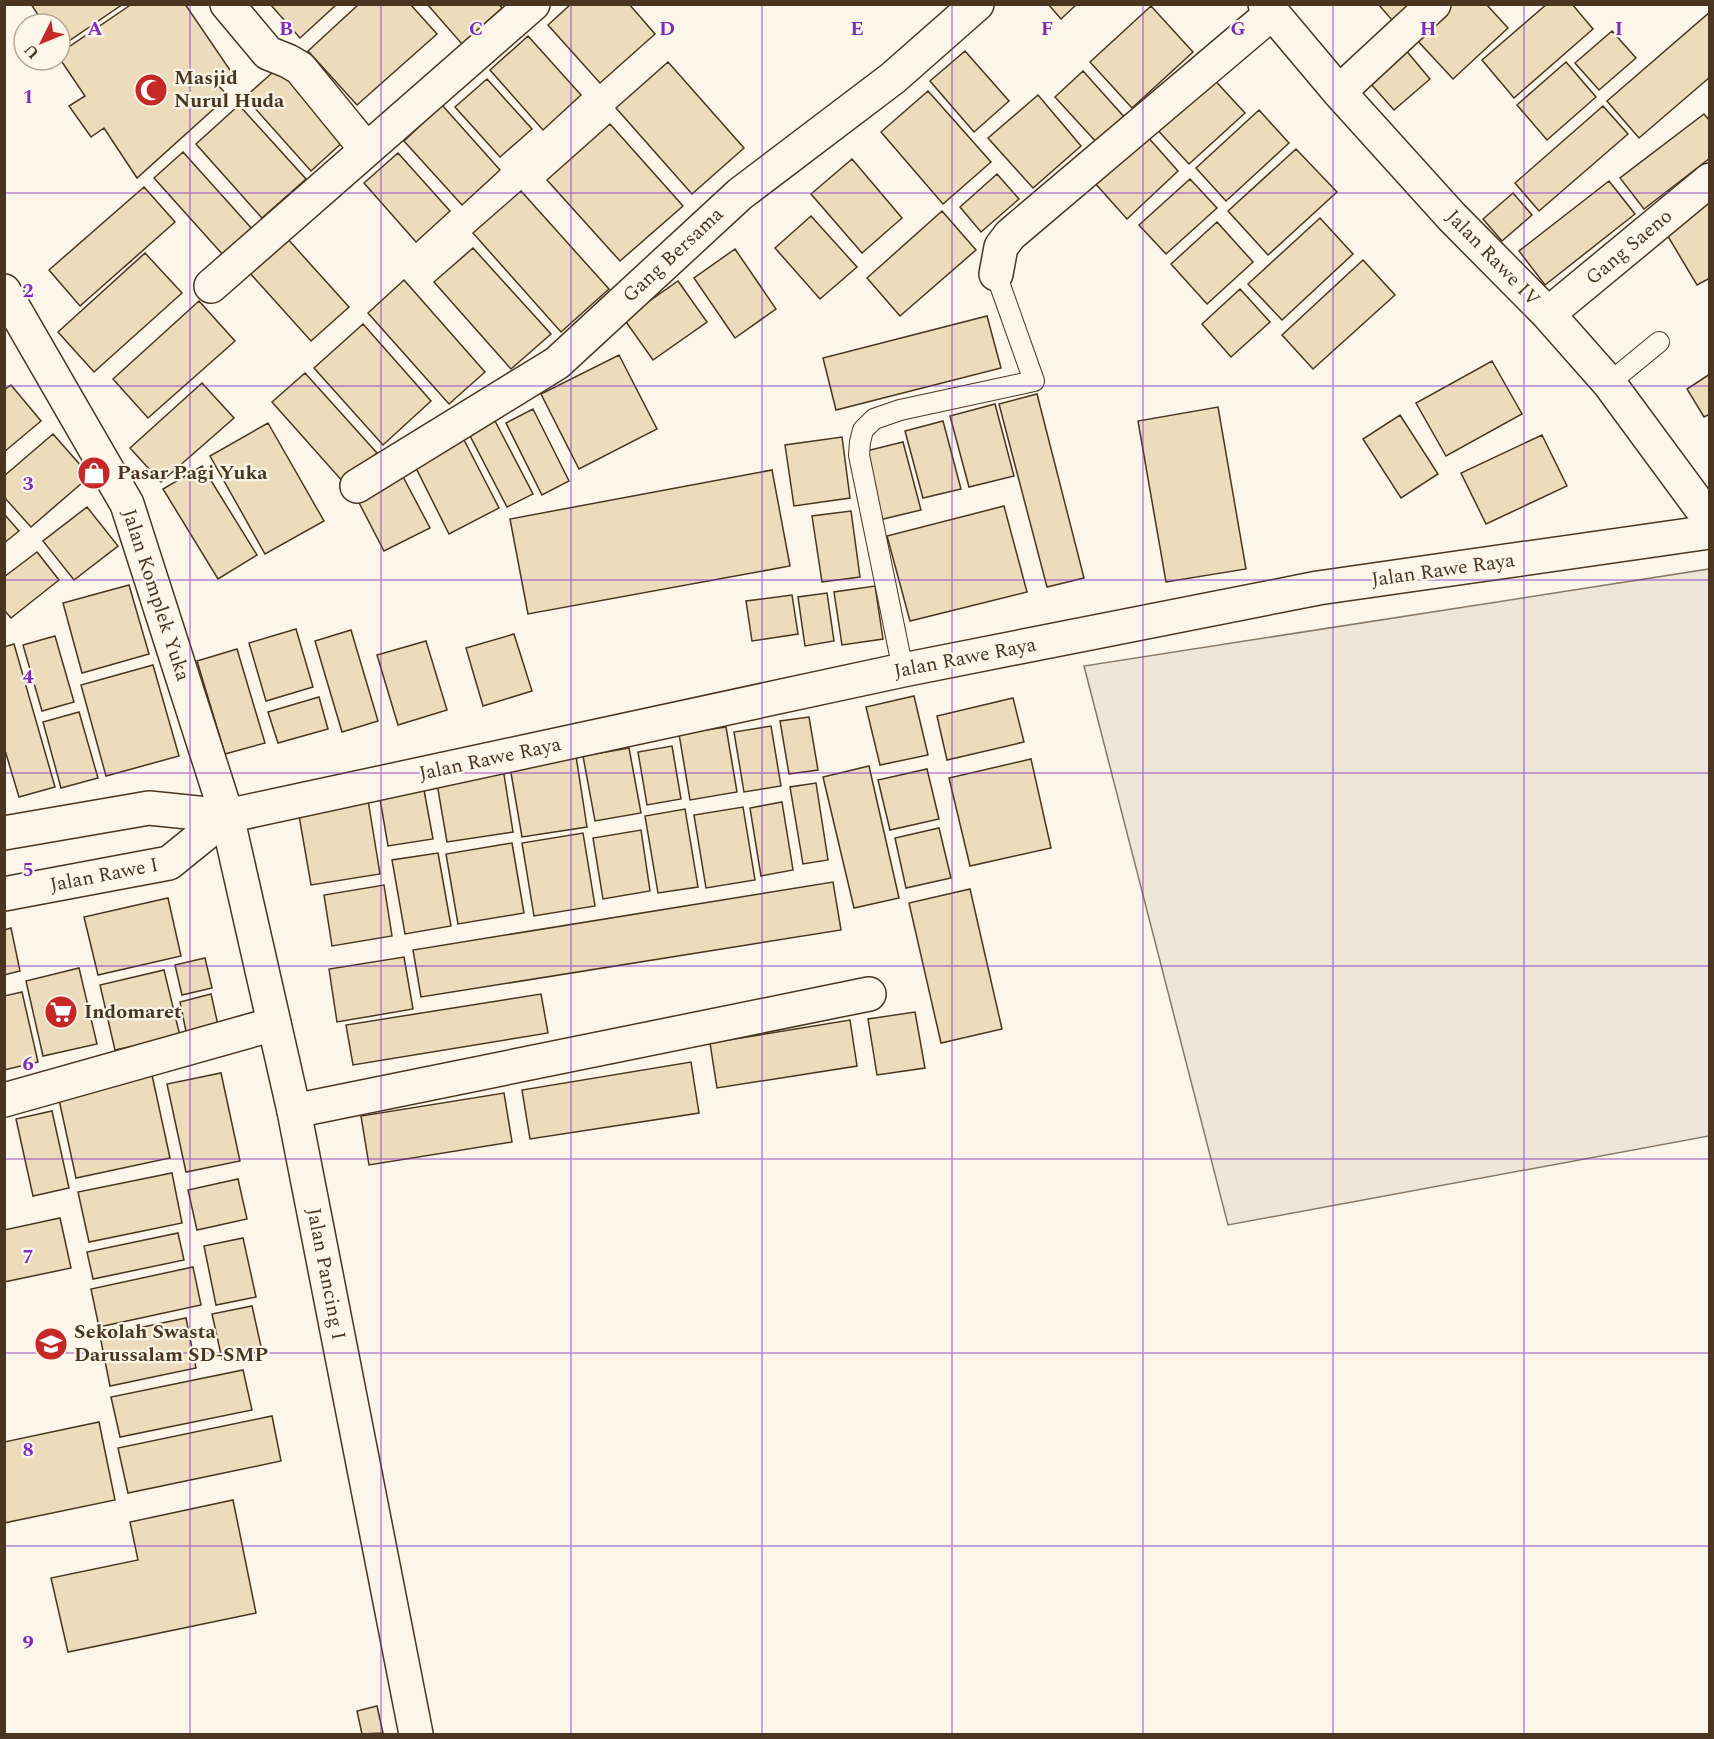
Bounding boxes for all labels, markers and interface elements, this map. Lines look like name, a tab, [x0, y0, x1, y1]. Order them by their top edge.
north arrow	[12, 12, 72, 72]
text: A	[87, 14, 103, 44]
text: B	[279, 14, 293, 44]
text: C	[469, 14, 483, 44]
text: D	[659, 14, 675, 44]
text: E	[850, 14, 864, 44]
text: F	[1041, 14, 1053, 44]
text: G	[1230, 14, 1246, 44]
text: H	[1420, 14, 1436, 44]
text: I	[1615, 14, 1623, 44]
text: U	[18, 38, 45, 65]
place label: Masjid Nurul Huda	[174, 63, 285, 116]
mosque icon: Masjid Nurul Huda	[133, 72, 169, 108]
text: 1	[22, 82, 34, 112]
street label: Gang Bersama	[616, 200, 731, 310]
street label: Gang Saeno	[1579, 202, 1679, 292]
street label: Jalan Rawe IV	[1439, 203, 1547, 313]
text: 2	[22, 276, 34, 306]
shop icon: Pasar Pagi Yuka	[76, 455, 112, 491]
place label: Pasar Pagi Yuka	[117, 458, 268, 488]
text: 3	[22, 469, 34, 499]
street label: Jalan Komplek Yuka	[114, 505, 198, 685]
street label: Jalan Rawe Raya	[1369, 545, 1517, 595]
street label: Jalan Rawe Raya	[891, 629, 1039, 687]
text: 4	[22, 662, 34, 692]
street label: Jalan Rawe Raya	[416, 729, 564, 789]
street label: Jalan Rawe I	[47, 850, 161, 900]
text: 5	[22, 855, 34, 885]
supermarket icon: Indomaret	[43, 994, 79, 1030]
place label: Indomaret	[84, 997, 182, 1027]
text: 6	[22, 1049, 34, 1079]
street label: Jalan Pancing I	[298, 1205, 354, 1343]
text: 7	[22, 1242, 34, 1272]
place label: Sekolah Swasta Darussalam SD-SMP	[74, 1317, 268, 1370]
school or university icon: Sekolah Swasta Darussalam SD-SMP	[33, 1326, 69, 1362]
text: 8	[22, 1435, 34, 1465]
text: 9	[22, 1628, 34, 1658]

